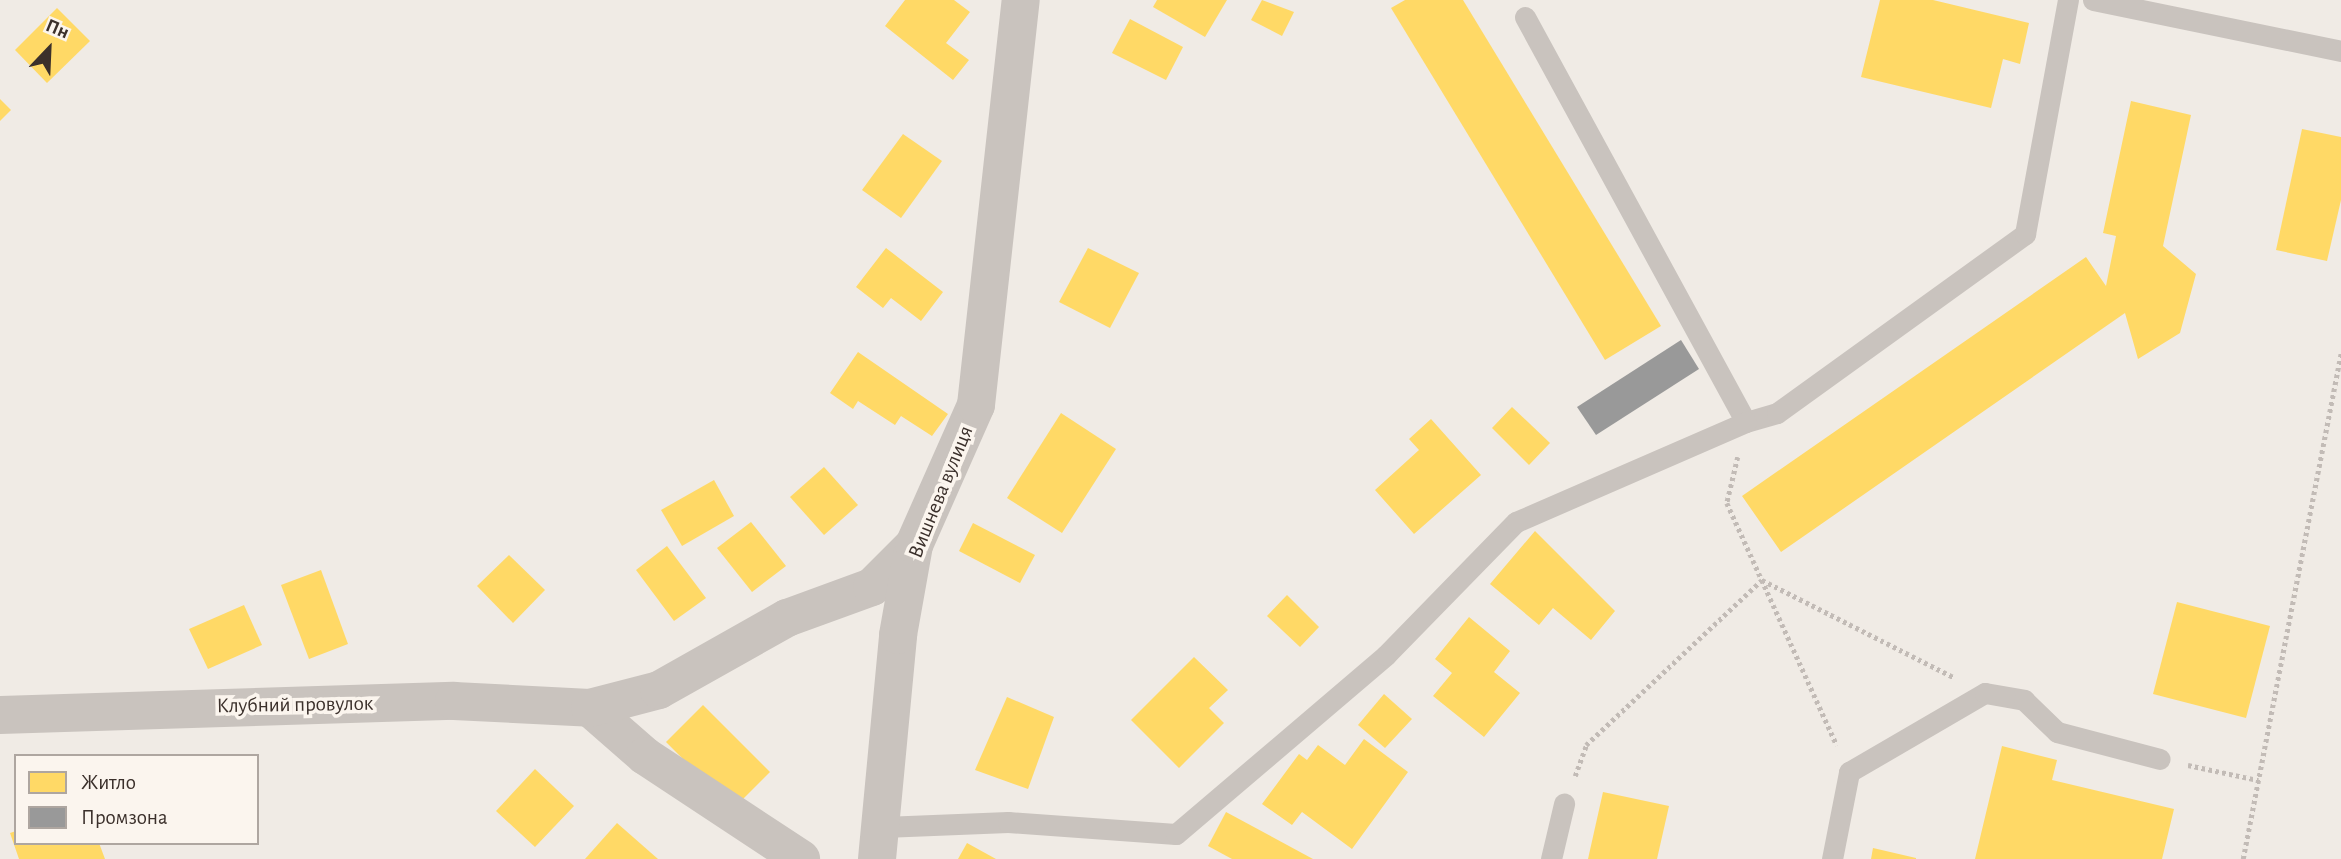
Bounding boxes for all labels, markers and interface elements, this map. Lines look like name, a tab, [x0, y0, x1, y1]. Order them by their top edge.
north arrow	[14, 14, 84, 84]
text: Пн	[43, 16, 72, 42]
street label: Вишнева вулиця	[903, 422, 979, 562]
street label: Клубний провулок	[216, 691, 374, 719]
legend	[14, 754, 259, 845]
text: Житло	[81, 772, 136, 793]
text: Промзона	[81, 807, 168, 828]

